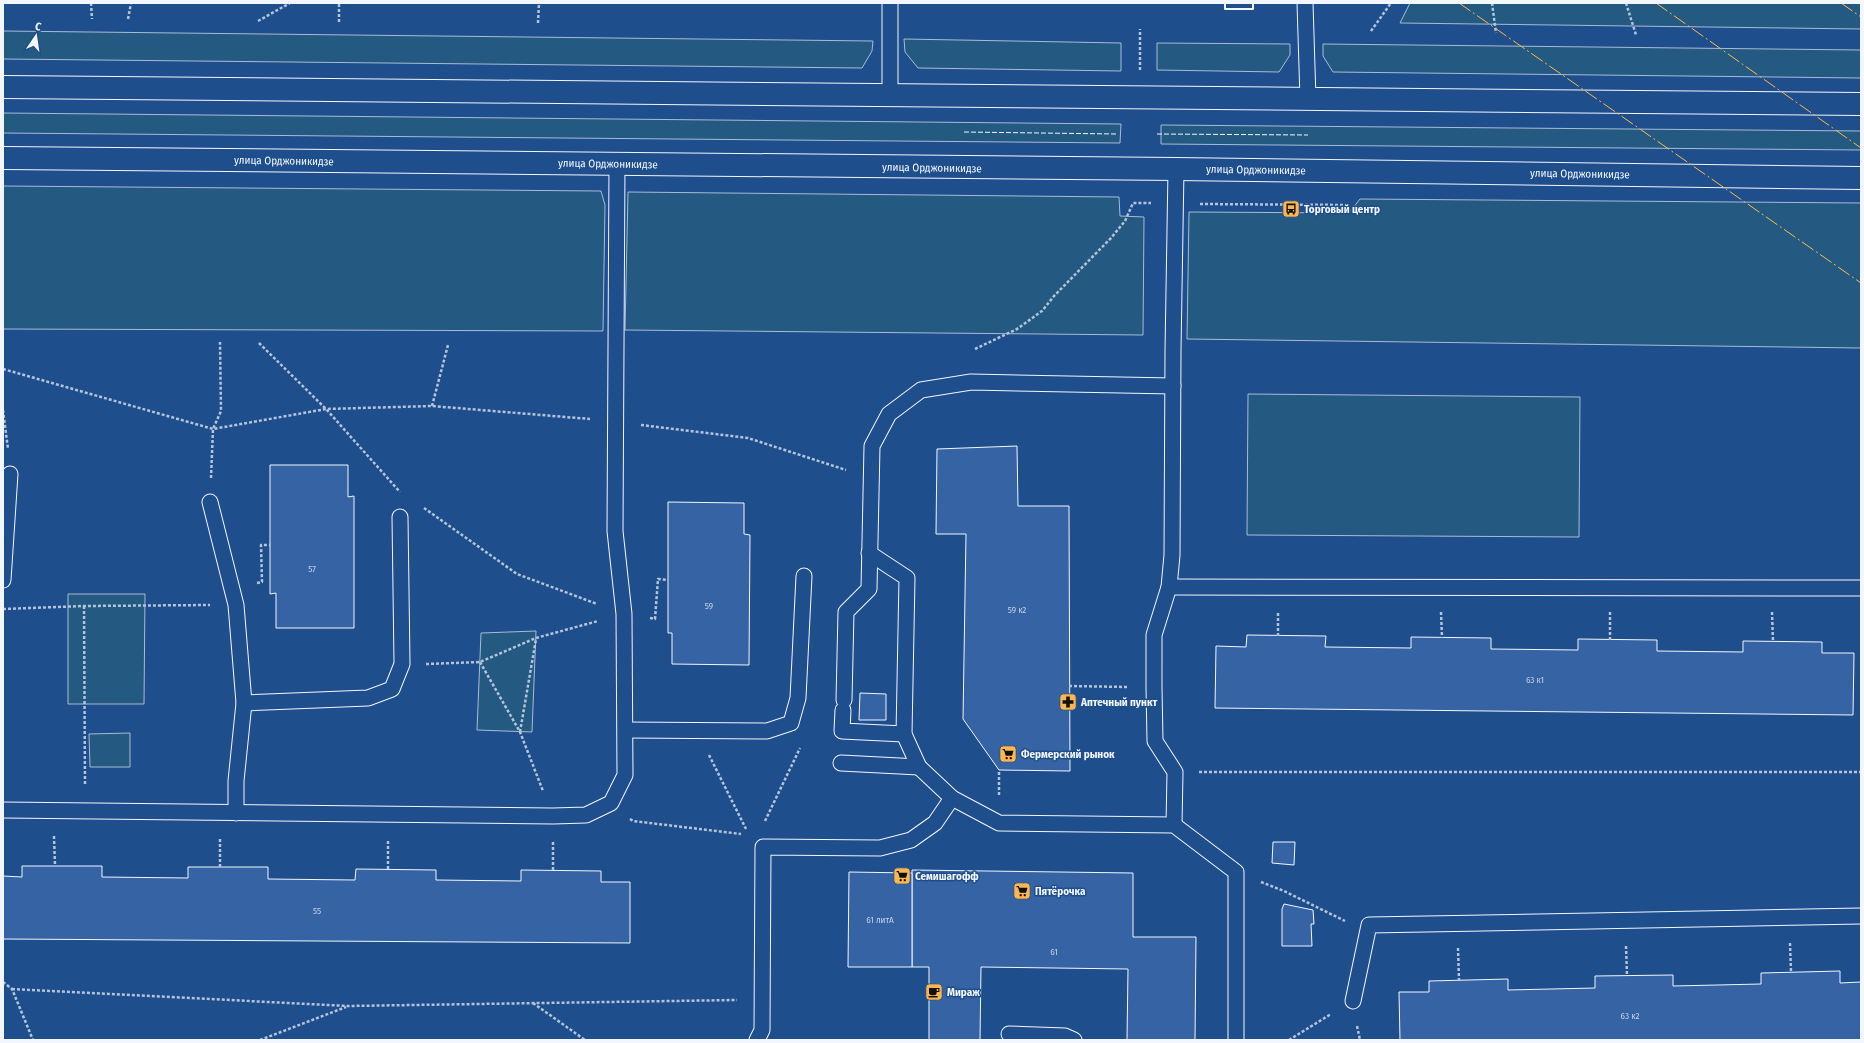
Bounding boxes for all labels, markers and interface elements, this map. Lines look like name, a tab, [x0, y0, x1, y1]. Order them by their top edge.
north arrow	[16, 16, 56, 56]
text: С	[34, 20, 43, 34]
street label: улица Орджоникидзе	[234, 154, 334, 168]
street label: улица Орджоникидзе	[558, 157, 658, 171]
street label: улица Орджоникидзе	[882, 161, 982, 175]
street label: улица Орджоникидзе	[1206, 163, 1306, 177]
street label: улица Орджоникидзе	[1530, 167, 1630, 181]
bus stop icon: Торговый центр	[1281, 199, 1301, 219]
place label: Торговый центр	[1304, 203, 1380, 216]
house number: 57	[308, 564, 316, 574]
house number: 59	[705, 601, 713, 611]
house number: 59 к2	[1008, 605, 1026, 615]
house number: 63 к1	[1526, 675, 1544, 685]
pharmacy icon: Аптечный пункт	[1058, 692, 1078, 712]
place label: Аптечный пункт	[1080, 696, 1157, 709]
supermarket icon: Фермерский рынок	[998, 744, 1018, 764]
place label: Фермерский рынок	[1021, 748, 1115, 761]
supermarket icon: Семишагофф	[892, 866, 912, 886]
place label: Семишагофф	[915, 870, 979, 883]
supermarket icon: Пятёрочка	[1012, 881, 1032, 901]
place label: Пятёрочка	[1035, 885, 1086, 898]
house number: 55	[313, 906, 321, 916]
house number: 61 литА	[866, 915, 894, 925]
house number: 61	[1050, 947, 1058, 957]
cafe icon: Мираж	[924, 982, 944, 1002]
place label: Мираж	[947, 986, 980, 999]
house number: 63 к2	[1621, 1011, 1639, 1021]

